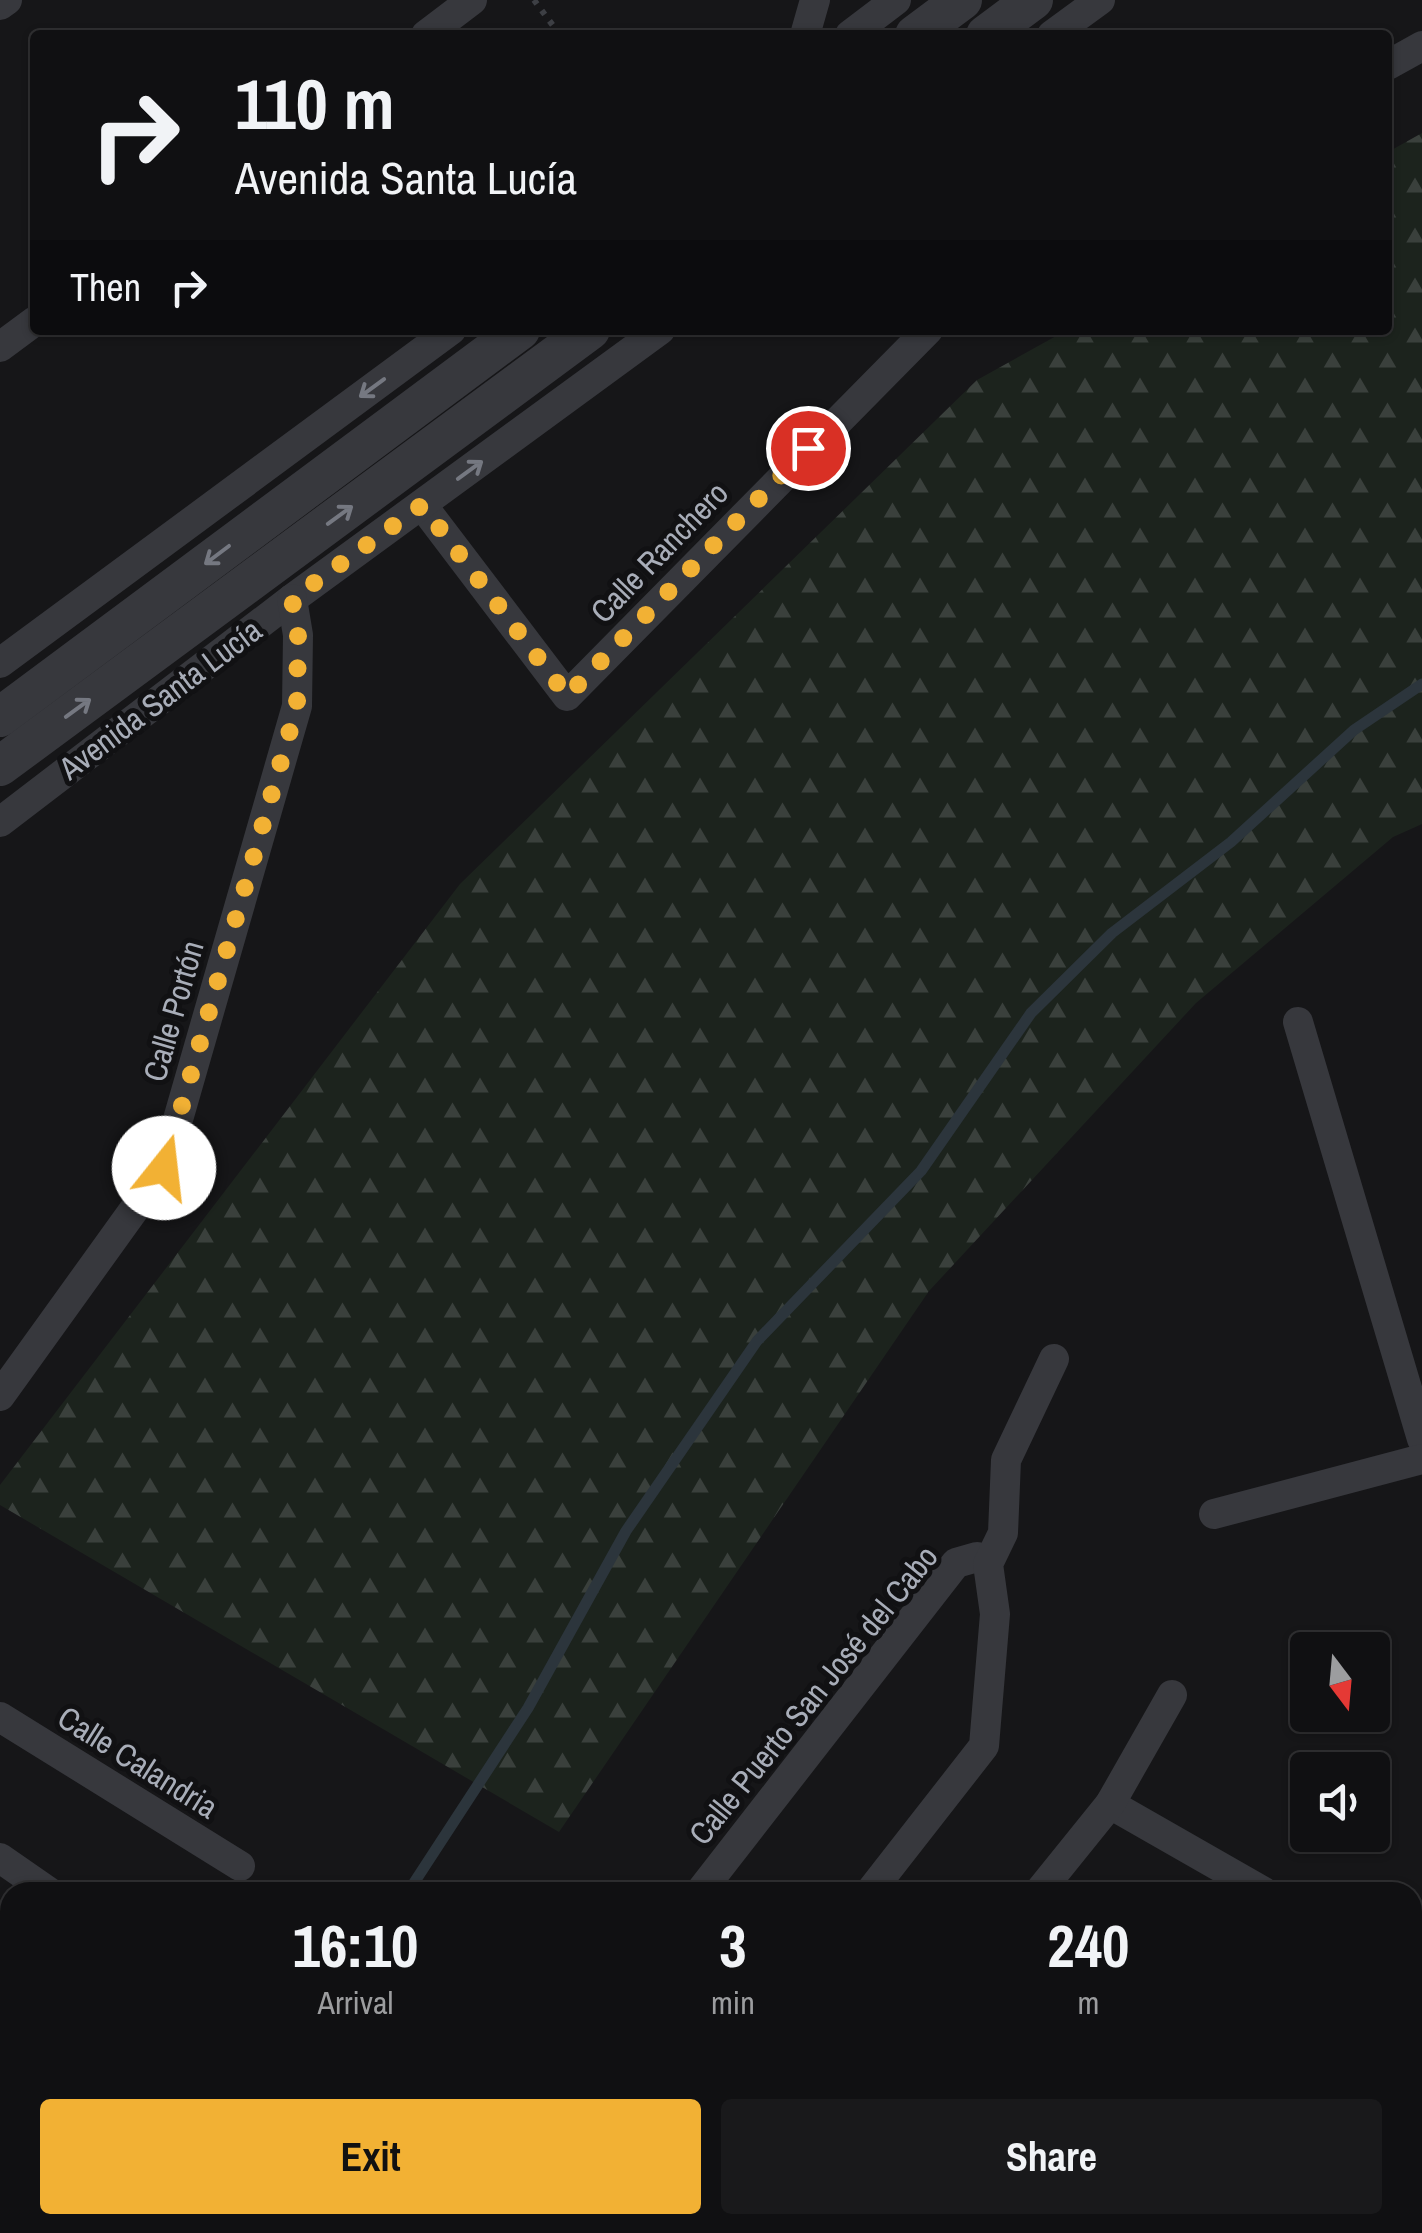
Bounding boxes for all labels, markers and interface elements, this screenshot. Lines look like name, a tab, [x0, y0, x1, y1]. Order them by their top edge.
text: 110 m	[235, 57, 395, 151]
icon: right	[70, 70, 200, 200]
text: Avenida Santa Lucía	[235, 147, 577, 208]
icon: right	[161, 260, 216, 315]
text: Then	[70, 262, 141, 313]
one-way arrow	[359, 377, 386, 398]
pin	[766, 406, 851, 491]
icon: arrive	[781, 421, 836, 476]
one-way arrow	[456, 459, 483, 480]
street label: Calle Ranchero	[581, 472, 737, 632]
one-way arrow	[326, 505, 353, 526]
one-way arrow	[204, 545, 232, 566]
street label: Avenida Santa Lucía	[49, 608, 270, 790]
one-way arrow	[64, 698, 91, 719]
street label: Calle Portón	[132, 936, 214, 1086]
position arrow	[112, 1116, 216, 1220]
street label: Calle Puerto San José del Cabo	[679, 1536, 947, 1854]
north arrow	[1290, 1632, 1390, 1732]
map controls	[1290, 1632, 1390, 1852]
street label: Calle Calandria	[50, 1696, 226, 1828]
button: sound	[1290, 1752, 1390, 1852]
text: 16:10	[293, 1905, 418, 1986]
text: 3	[719, 1905, 747, 1986]
text: 240	[1047, 1905, 1129, 1986]
text: Arrival	[318, 1981, 393, 2024]
text: min	[711, 1981, 755, 2024]
text: m	[1077, 1981, 1099, 2024]
button: Exit	[40, 2099, 701, 2214]
button: Share	[721, 2099, 1382, 2214]

